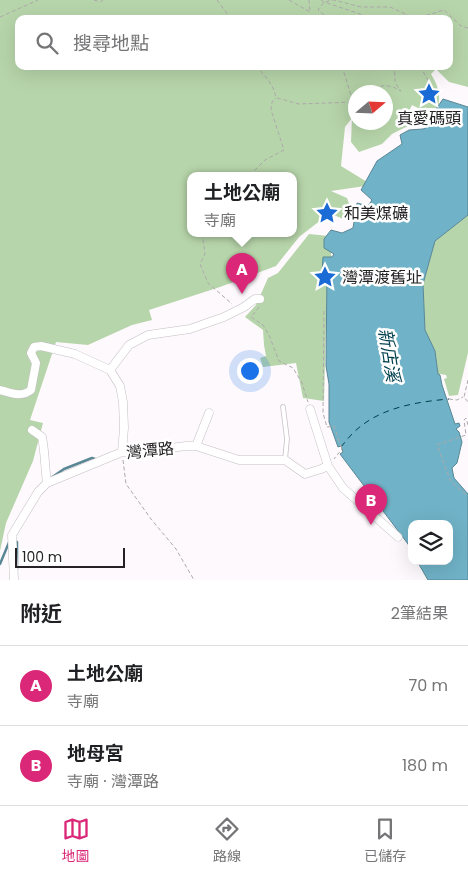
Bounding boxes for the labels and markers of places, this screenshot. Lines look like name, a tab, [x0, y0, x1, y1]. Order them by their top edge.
place icon: 真愛碼頭	[416, 81, 442, 107]
place label: 真愛碼頭	[397, 107, 461, 130]
place icon: 和美煤礦	[314, 200, 340, 226]
place label: 和美煤礦	[344, 202, 408, 225]
pin: A	[226, 253, 258, 294]
place icon: 灣潭渡舊址	[312, 264, 338, 290]
place label: 灣潭渡舊址	[342, 266, 422, 289]
pin: B	[355, 484, 387, 525]

